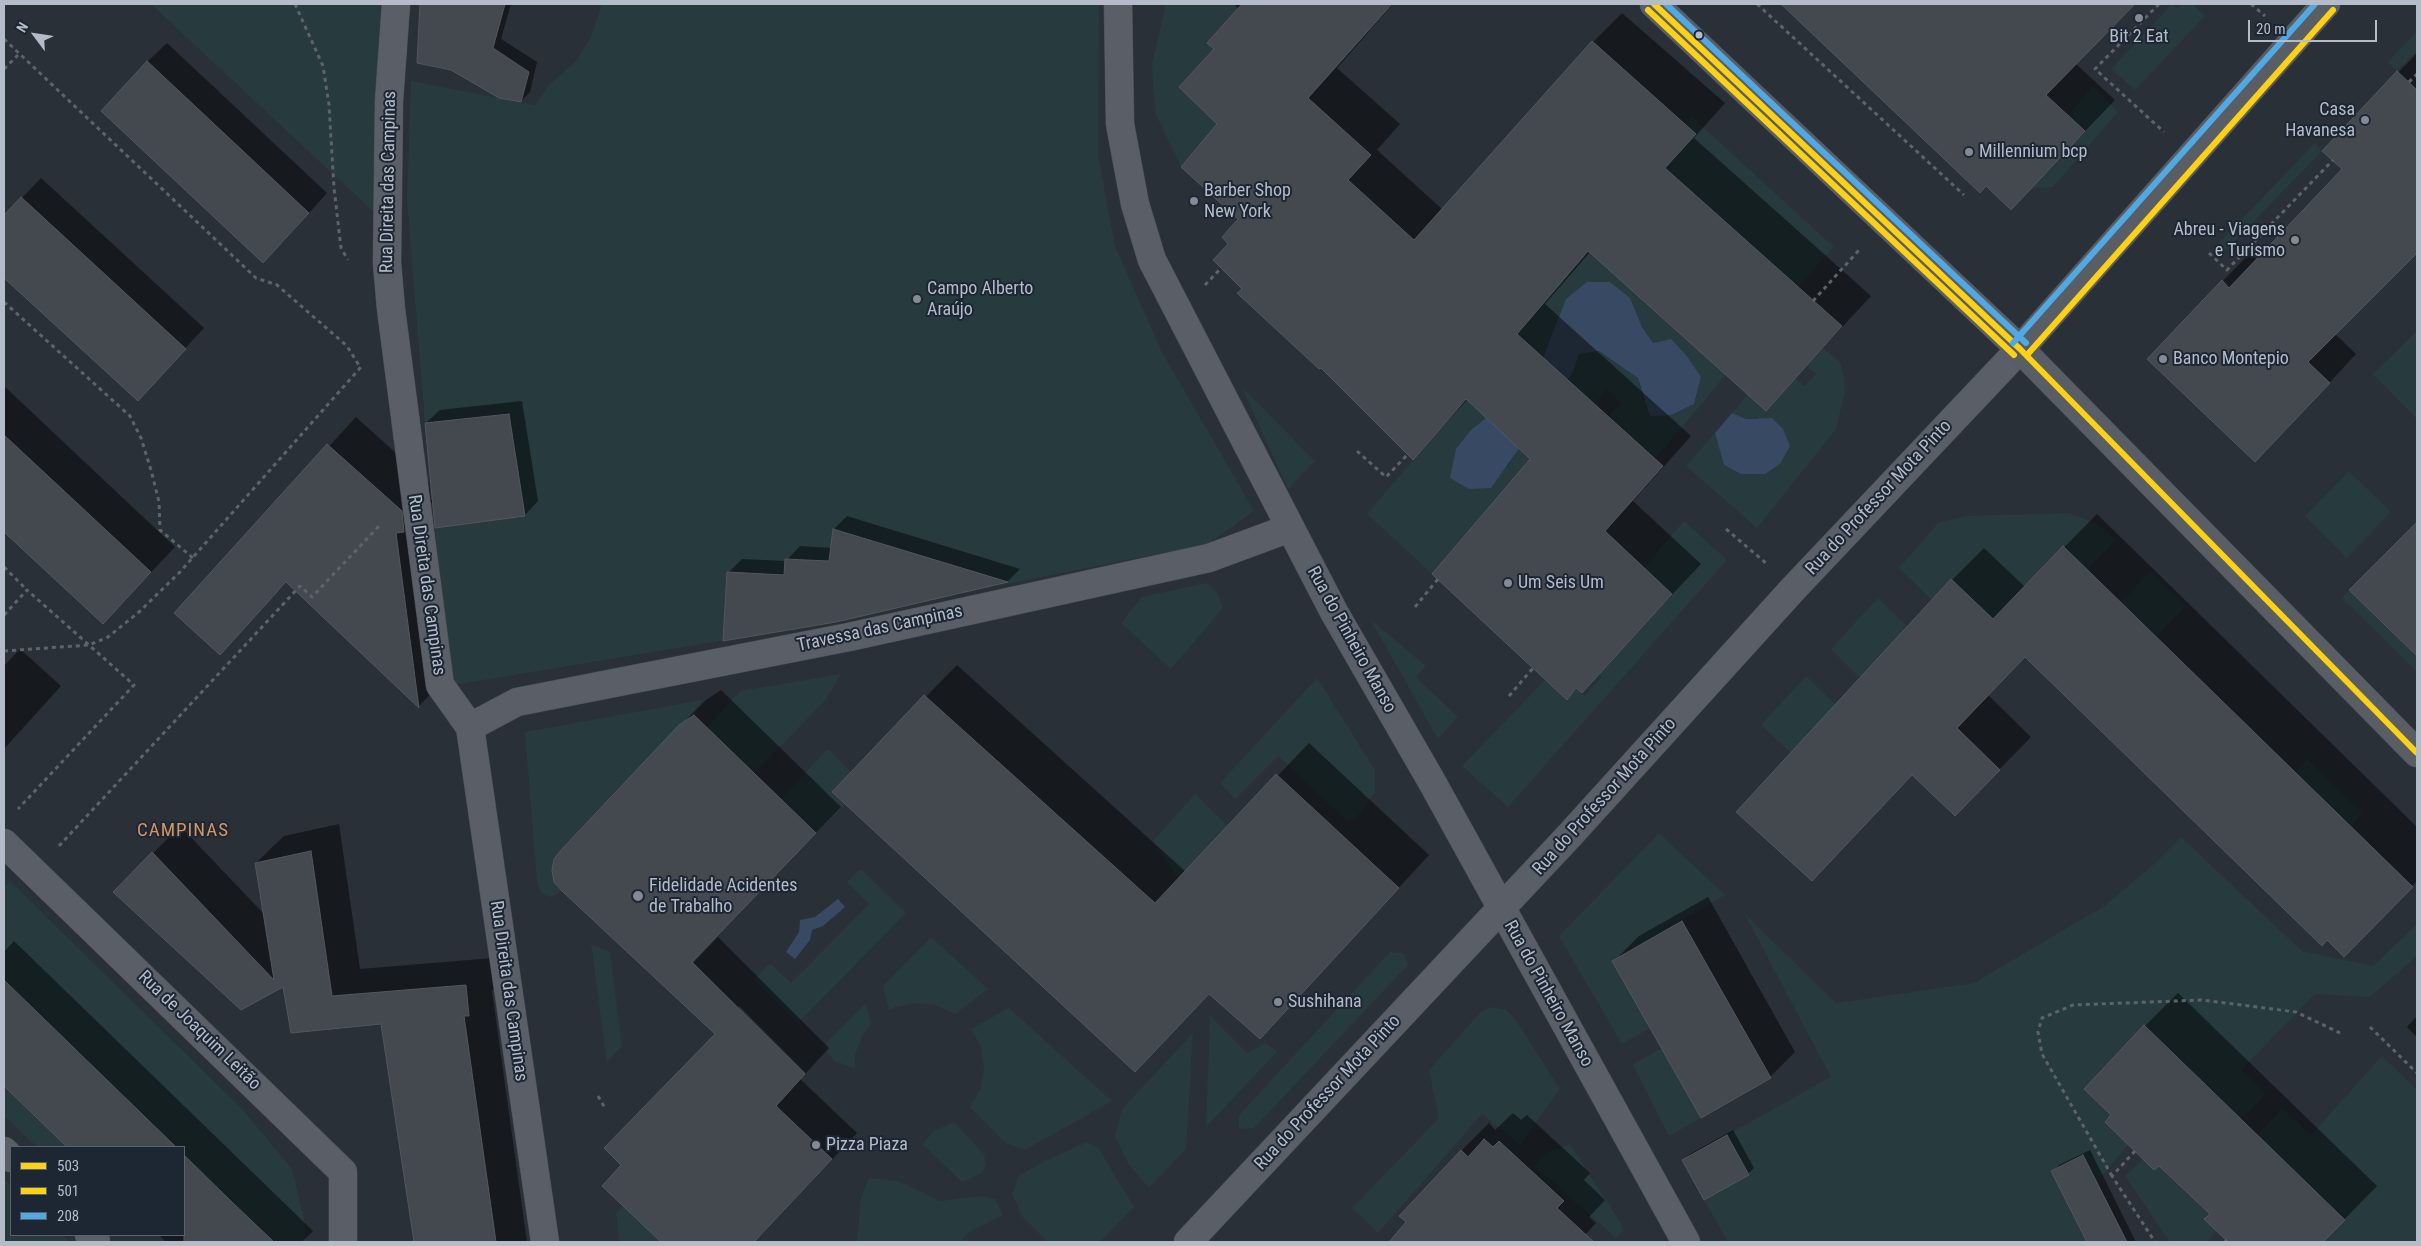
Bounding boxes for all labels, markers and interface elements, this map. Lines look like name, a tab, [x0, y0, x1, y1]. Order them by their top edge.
north arrow	[10, 10, 60, 60]
scale bar	[2251, 10, 2380, 42]
marker: Bit 2 Eat	[2133, 12, 2145, 24]
text: N	[13, 19, 31, 35]
text: 20 m	[2256, 20, 2286, 38]
place label: Bit 2 Eat	[2109, 26, 2169, 48]
unlabelled marker	[1694, 30, 1704, 40]
street label: Rua Direita das Campinas	[377, 91, 401, 273]
place label: Casa Havanesa	[2285, 99, 2355, 142]
marker: Casa Havanesa	[2359, 114, 2371, 126]
place label: Millennium bcp	[1979, 141, 2087, 163]
marker: Millennium bcp	[1963, 146, 1975, 158]
place label: Barber Shop New York	[1204, 180, 1291, 222]
marker: Barber Shop New York	[1188, 195, 1200, 207]
place label: Abreu - Viagens e Turismo	[2173, 219, 2285, 262]
marker: Abreu - Viagens e Turismo	[2289, 234, 2301, 246]
place label: Campo Alberto Araújo	[927, 278, 1033, 320]
marker: Campo Alberto Araújo	[911, 293, 923, 305]
place label: Banco Montepio	[2173, 348, 2289, 370]
marker: Banco Montepio	[2157, 353, 2169, 365]
street label: Rua do Professor Mota Pinto	[1801, 416, 1957, 580]
street label: Rua Direita das Campinas	[403, 493, 449, 677]
street label: Rua do Pinheiro Manso	[1302, 563, 1400, 717]
place label: Um Seis Um	[1518, 572, 1604, 594]
marker: Um Seis Um	[1502, 577, 1514, 589]
street label: Travessa das Campinas	[795, 601, 965, 657]
street label: Rua do Professor Mota Pinto	[1529, 714, 1681, 880]
district label: CAMPINAS	[136, 820, 230, 842]
place label: Fidelidade Acidentes de Trabalho	[649, 875, 797, 918]
marker: Fidelidade Acidentes de Trabalho	[631, 889, 645, 903]
street label: Rua Direita das Campinas	[485, 899, 531, 1083]
street label: Rua do Pinheiro Manso	[1499, 917, 1597, 1071]
street label: Rua de Joaquim Leitão	[133, 967, 265, 1095]
place label: Sushihana	[1288, 991, 1362, 1013]
marker: Sushihana	[1272, 996, 1284, 1008]
street label: Rua do Professor Mota Pinto	[1250, 1011, 1406, 1175]
place label: Pizza Piaza	[826, 1134, 908, 1156]
marker: Pizza Piaza	[810, 1139, 822, 1151]
legend	[10, 1146, 185, 1236]
text: 503	[57, 1157, 79, 1175]
text: 501	[57, 1182, 79, 1200]
text: 208	[57, 1207, 79, 1225]

